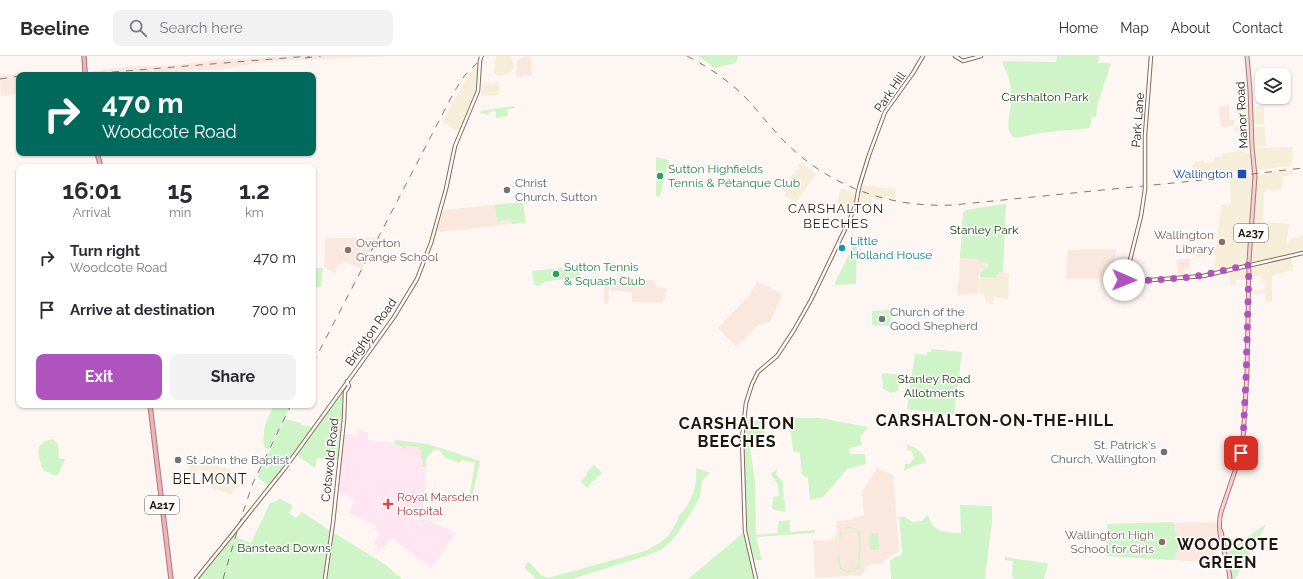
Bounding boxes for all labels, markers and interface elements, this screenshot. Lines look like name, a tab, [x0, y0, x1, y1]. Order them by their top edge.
search box	[113, 10, 393, 46]
text: Beeline	[20, 17, 89, 39]
icon: search	[127, 17, 149, 39]
text: Search here	[159, 19, 243, 37]
text: Home	[1059, 20, 1098, 36]
text: Map	[1120, 20, 1149, 36]
text: About	[1171, 20, 1210, 36]
text: Contact	[1232, 20, 1283, 36]
map controls	[1255, 68, 1291, 104]
button: layers	[1255, 68, 1291, 104]
street label: Park Hill	[871, 69, 909, 115]
street label: Manor Road	[1233, 81, 1251, 149]
text: 470 m	[102, 87, 184, 120]
icon: right	[36, 88, 88, 140]
park label: Carshalton Park	[1001, 90, 1089, 104]
street label: Park Lane	[1129, 92, 1147, 148]
text: Woodcote Road	[102, 121, 237, 142]
place label: Sutton Highfields Tennis & Pétanque Club	[668, 162, 800, 190]
place label: Wallington	[1173, 167, 1233, 181]
marker: Wallington	[1236, 168, 1248, 180]
marker: Sutton Highfields Tennis & Pétanque Club	[655, 171, 665, 181]
text: 16:01	[62, 176, 121, 205]
text: 15	[167, 176, 193, 205]
text: 1.2	[239, 176, 270, 205]
place label: Christ Church, Sutton	[515, 176, 597, 204]
marker: Christ Church, Sutton	[502, 185, 512, 195]
district label: CARSHALTON BEECHES	[788, 201, 884, 231]
text: Arrival	[73, 205, 111, 220]
text: min	[169, 205, 191, 220]
text: km	[245, 205, 264, 220]
park label: Stanley Park	[950, 223, 1019, 237]
road number: A237	[1234, 224, 1268, 242]
place label: Wallington Library	[1154, 228, 1214, 256]
place label: Little Holland House	[850, 234, 932, 262]
place label: Overton Grange School	[356, 236, 439, 264]
marker: Wallington Library	[1217, 237, 1227, 247]
text: Turn right	[70, 242, 140, 260]
marker: Little Holland House	[837, 243, 847, 253]
marker: Overton Grange School	[343, 245, 353, 255]
icon: right	[36, 247, 58, 269]
text: 470 m	[253, 249, 296, 267]
position arrow	[1103, 259, 1145, 301]
text: Woodcote Road	[70, 260, 167, 275]
place label: Sutton Tennis & Squash Club	[564, 260, 645, 288]
marker: Sutton Tennis & Squash Club	[551, 269, 561, 279]
street label: Brighton Road	[343, 296, 399, 368]
icon: arrive	[36, 299, 58, 321]
text: Arrive at destination	[70, 301, 215, 319]
text: 700 m	[252, 301, 296, 319]
place label: Church of the Good Shepherd	[890, 305, 978, 333]
marker: Church of the Good Shepherd	[877, 314, 887, 324]
button: Exit	[36, 354, 162, 400]
button: Share	[170, 354, 296, 400]
park label: Stanley Road Allotments	[898, 372, 970, 400]
district label: CARSHALTON-ON-THE-HILL	[876, 411, 1114, 430]
district label: CARSHALTON BEECHES	[679, 414, 795, 451]
street label: Cotswold Road	[319, 417, 341, 503]
pin	[1224, 436, 1258, 470]
place label: St. Patrick's Church, Wallington	[1051, 438, 1156, 466]
icon: arrive	[1230, 442, 1252, 464]
marker: St. Patrick's Church, Wallington	[1159, 447, 1169, 457]
place label: St John the Baptist	[186, 453, 289, 467]
marker: St John the Baptist	[173, 455, 183, 465]
district label: BELMONT	[172, 471, 248, 487]
place label: Royal Marsden Hospital	[397, 490, 479, 518]
road number: A217	[145, 496, 179, 514]
marker: Royal Marsden Hospital	[382, 498, 394, 510]
place label: Wallington High School for Girls	[1065, 528, 1154, 556]
district label: WOODCOTE GREEN	[1177, 535, 1279, 572]
marker: Wallington High School for Girls	[1157, 537, 1167, 547]
park label: Banstead Downs	[237, 541, 331, 555]

